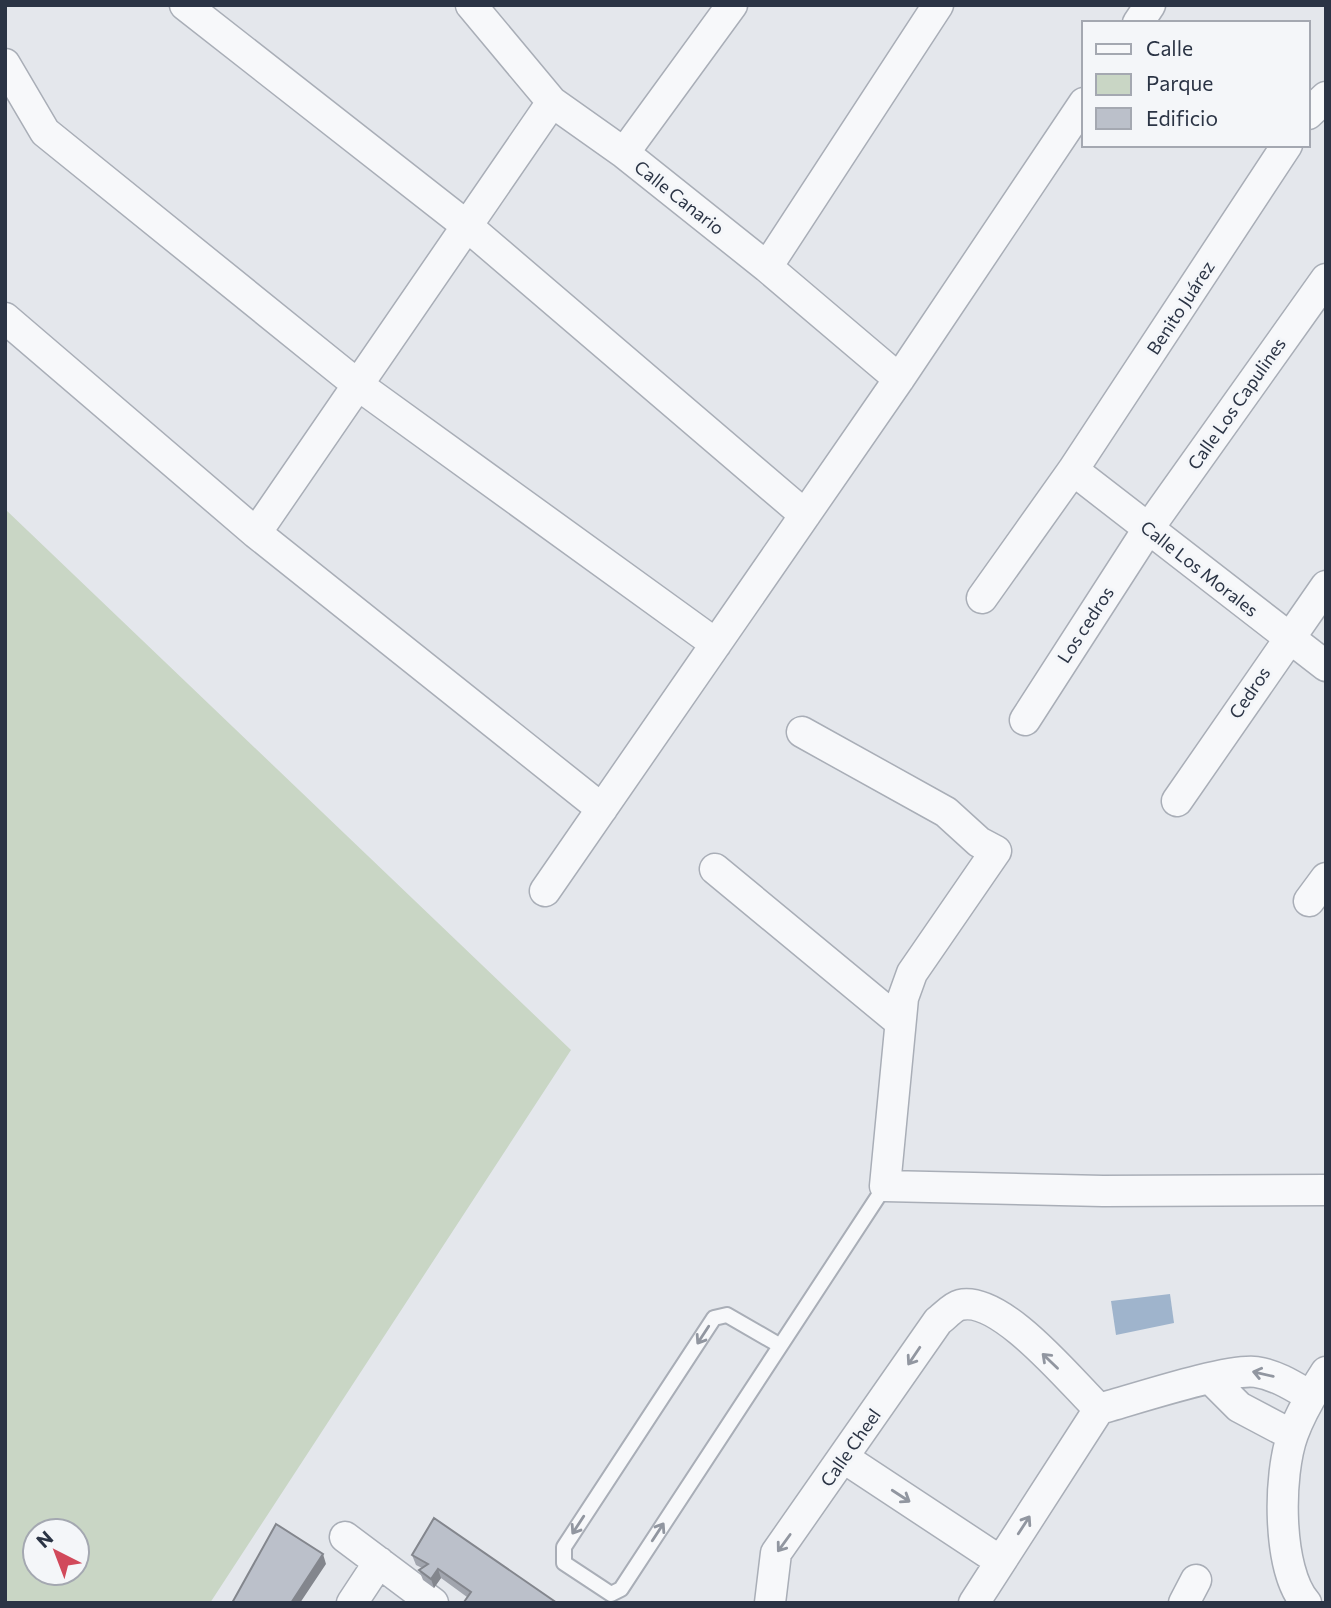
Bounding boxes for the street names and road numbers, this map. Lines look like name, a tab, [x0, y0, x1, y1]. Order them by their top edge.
street label: Calle Canario	[630, 155, 729, 239]
street label: Benito Juárez	[1142, 256, 1219, 359]
street label: Calle Los Capulines	[1182, 333, 1290, 474]
street label: Calle Los Morales	[1137, 516, 1263, 621]
street label: Los cedros	[1052, 582, 1118, 667]
street label: Cedros	[1224, 662, 1274, 723]
street label: Calle Cheel	[815, 1404, 885, 1491]

